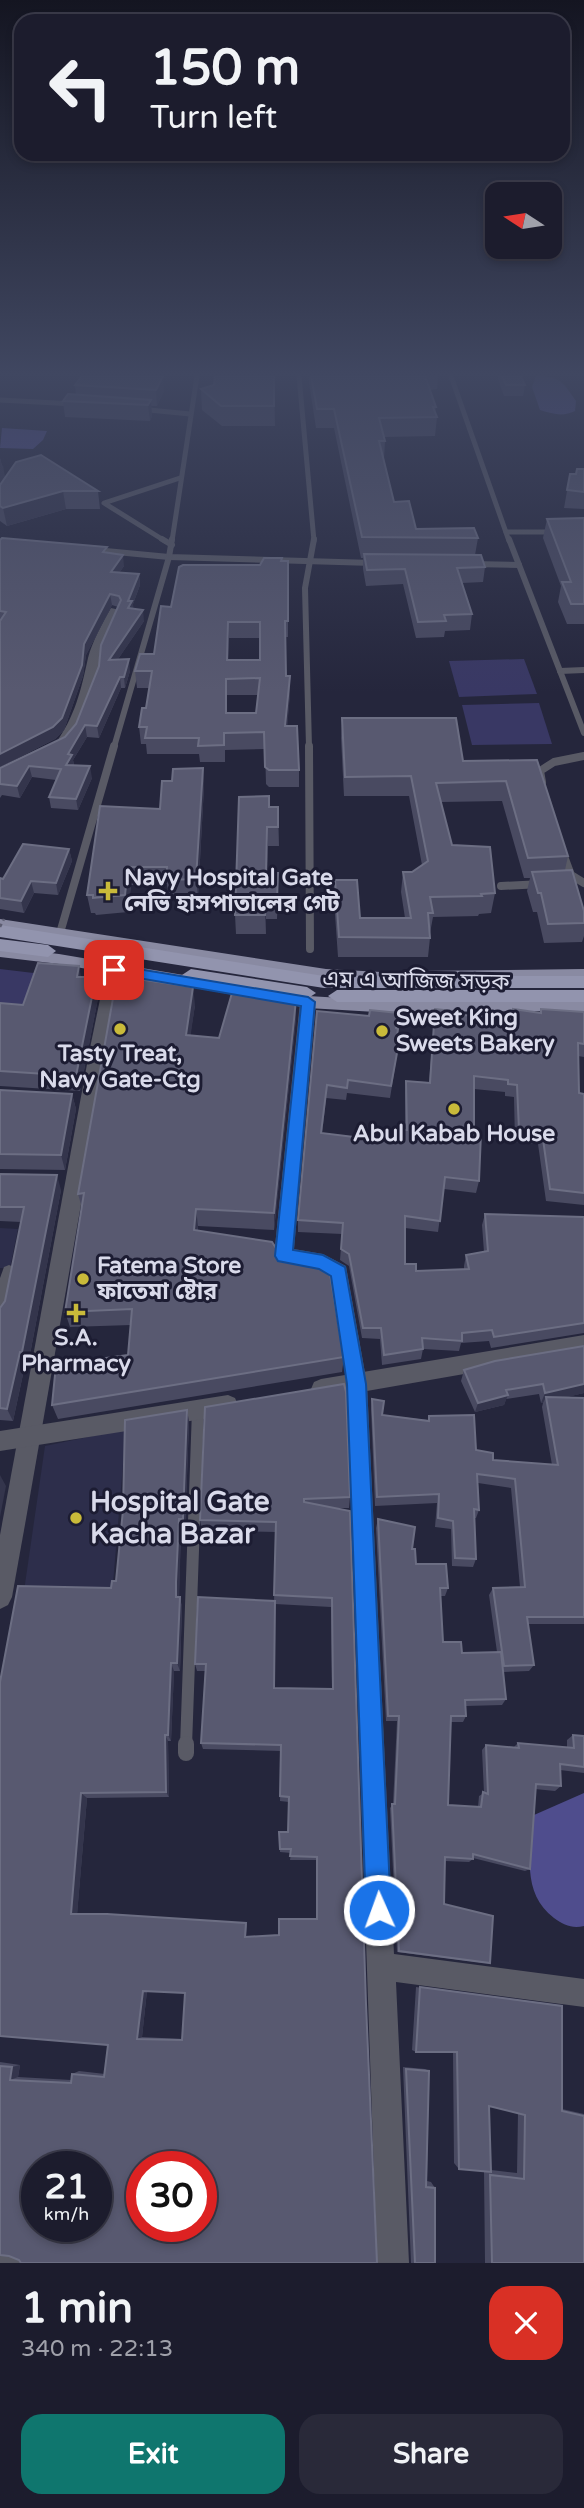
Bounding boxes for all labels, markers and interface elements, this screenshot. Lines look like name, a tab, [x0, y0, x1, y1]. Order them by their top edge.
text: 150 m	[150, 39, 300, 98]
icon: left	[35, 42, 126, 133]
text: Turn left	[150, 99, 277, 137]
north arrow	[485, 182, 562, 259]
map controls	[485, 182, 562, 259]
place label: Navy Hospital Gate নেভি হাসপাতালের গেট	[124, 864, 341, 918]
marker: Navy Hospital Gate নেভি হাসপাতালের গেট	[98, 881, 118, 901]
pin	[84, 940, 144, 1000]
icon: arrive	[95, 951, 133, 989]
street label: এম এ আজিজ সড়ক	[322, 965, 510, 997]
place label: Sweet King Sweets Bakery	[396, 1004, 555, 1058]
marker: Tasty Treat, Navy Gate-Ctg	[112, 1021, 128, 1037]
marker: Sweet King Sweets Bakery	[374, 1023, 390, 1039]
place label: Tasty Treat, Navy Gate-Ctg	[39, 1040, 201, 1094]
marker: Abul Kabab House	[446, 1101, 462, 1117]
place label: Abul Kabab House	[353, 1120, 555, 1148]
place label: Fatema Store ফাতেমা ষ্টোর	[96, 1252, 241, 1306]
marker: Fatema Store ফাতেমা ষ্টোর	[75, 1271, 91, 1287]
marker: S.A. Pharmacy	[68, 1305, 84, 1321]
place label: S.A. Pharmacy	[21, 1324, 131, 1378]
place label: Hospital Gate Kacha Bazar	[90, 1485, 270, 1551]
marker: Hospital Gate Kacha Bazar	[68, 1510, 84, 1526]
position arrow	[342, 1873, 416, 1947]
speed limit sign: 30	[126, 2151, 217, 2242]
text: 21	[45, 2166, 88, 2208]
text: km/h	[44, 2203, 89, 2225]
text: 1 min	[21, 2283, 133, 2334]
button: close	[489, 2286, 563, 2360]
text: 340 m · 22:13	[21, 2335, 173, 2363]
button: Exit	[21, 2414, 285, 2494]
button: Share	[299, 2414, 563, 2494]

